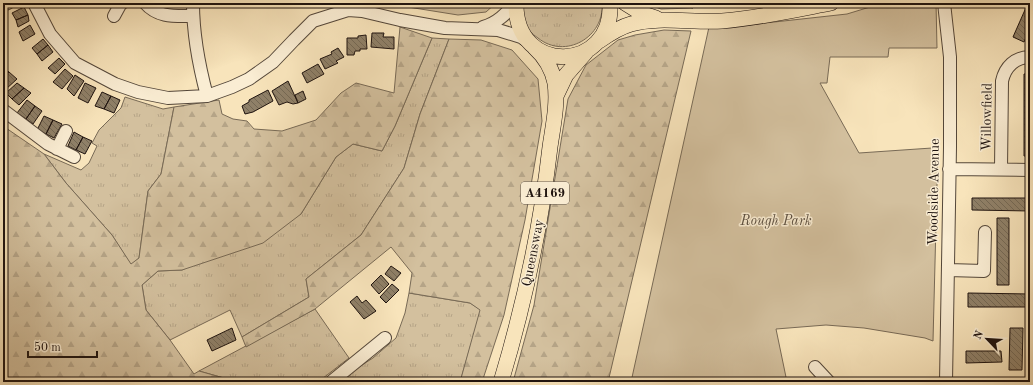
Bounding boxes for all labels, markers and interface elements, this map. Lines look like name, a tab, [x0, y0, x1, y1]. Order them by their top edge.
street label: Willowfield	[979, 83, 995, 151]
street label: Woodside Avenue	[926, 138, 942, 246]
road number: A4169	[521, 182, 569, 204]
park label: Rough Park	[739, 214, 812, 229]
street label: Queensway	[520, 218, 546, 288]
north arrow	[967, 319, 1007, 359]
text: N	[973, 329, 986, 342]
scale bar	[28, 333, 97, 359]
text: 50 m	[34, 341, 61, 354]

